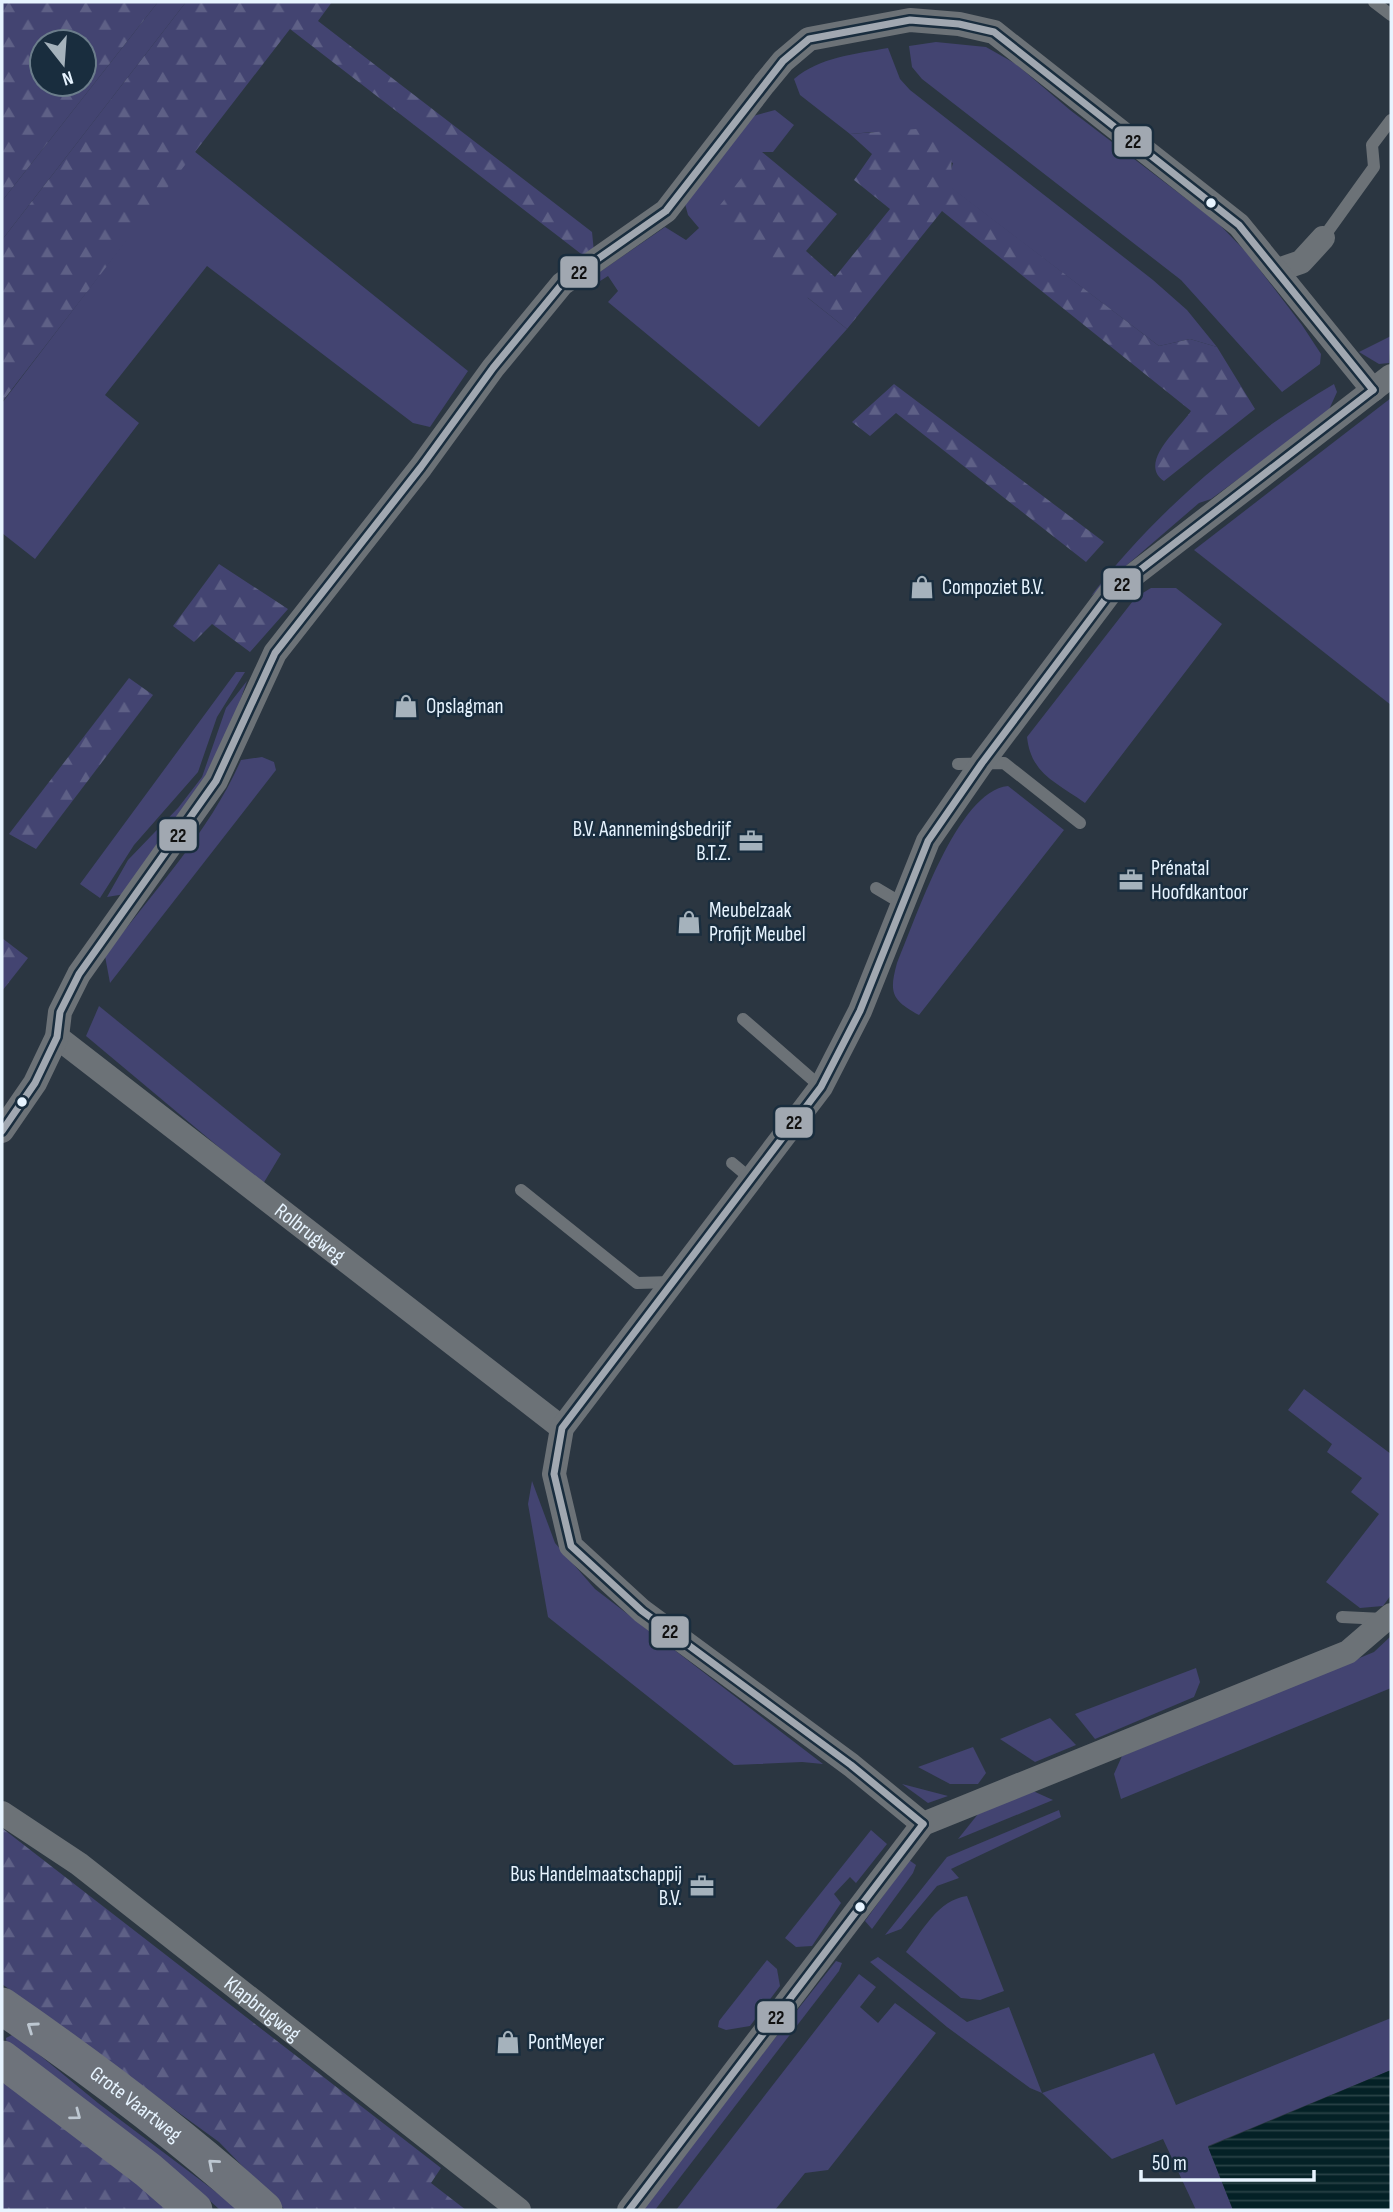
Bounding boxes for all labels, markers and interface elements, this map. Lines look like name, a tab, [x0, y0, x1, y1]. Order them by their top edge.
north arrow	[28, 28, 98, 98]
text: N	[59, 65, 76, 90]
line badge: 22	[1113, 125, 1153, 158]
text: 22	[1125, 131, 1141, 154]
unlabelled marker	[1204, 196, 1218, 210]
line badge: 22	[559, 255, 599, 289]
text: 22	[571, 262, 587, 285]
line badge: 22	[1102, 567, 1142, 601]
shop icon: Compoziet B.V.	[908, 573, 936, 601]
text: 22	[1114, 574, 1130, 597]
place label: Compoziet B.V.	[942, 575, 1044, 600]
shop icon: Opslagman	[392, 692, 420, 720]
place label: Opslagman	[426, 694, 504, 719]
place label: B.V. Aannemingsbedrijf B.T.Z.	[573, 817, 732, 866]
line badge: 22	[158, 818, 198, 852]
text: 22	[170, 825, 186, 848]
office icon: B.V. Aannemingsbedrijf B.T.Z.	[737, 827, 765, 855]
place label: Prénatal Hoofdkantoor	[1151, 856, 1248, 905]
office icon: Prénatal Hoofdkantoor	[1117, 866, 1145, 894]
place label: Meubelzaak Profijt Meubel	[709, 898, 806, 947]
shop icon: Meubelzaak Profijt Meubel	[675, 908, 703, 936]
unlabelled marker	[15, 1095, 29, 1109]
line badge: 22	[774, 1106, 814, 1139]
text: 22	[786, 1112, 802, 1135]
street label: Rolbrugweg	[269, 1198, 350, 1268]
line badge: 22	[650, 1615, 690, 1649]
text: 22	[662, 1621, 678, 1644]
place label: Bus Handelmaatschappij B.V.	[510, 1862, 682, 1911]
office icon: Bus Handelmaatschappij B.V.	[688, 1872, 716, 1900]
unlabelled marker	[853, 1900, 867, 1914]
street label: Klapbrugweg	[219, 1971, 306, 2047]
line badge: 22	[756, 2000, 796, 2034]
text: 22	[768, 2007, 784, 2030]
one-way arrow	[27, 2022, 40, 2035]
shop icon: PontMeyer	[494, 2028, 522, 2056]
place label: PontMeyer	[528, 2030, 604, 2055]
street label: Grote Vaartweg	[85, 2061, 187, 2147]
one-way arrow	[68, 2107, 80, 2119]
scale bar	[1141, 2138, 1314, 2182]
text: 50 m	[1152, 2151, 1187, 2176]
one-way arrow	[208, 2160, 221, 2172]

